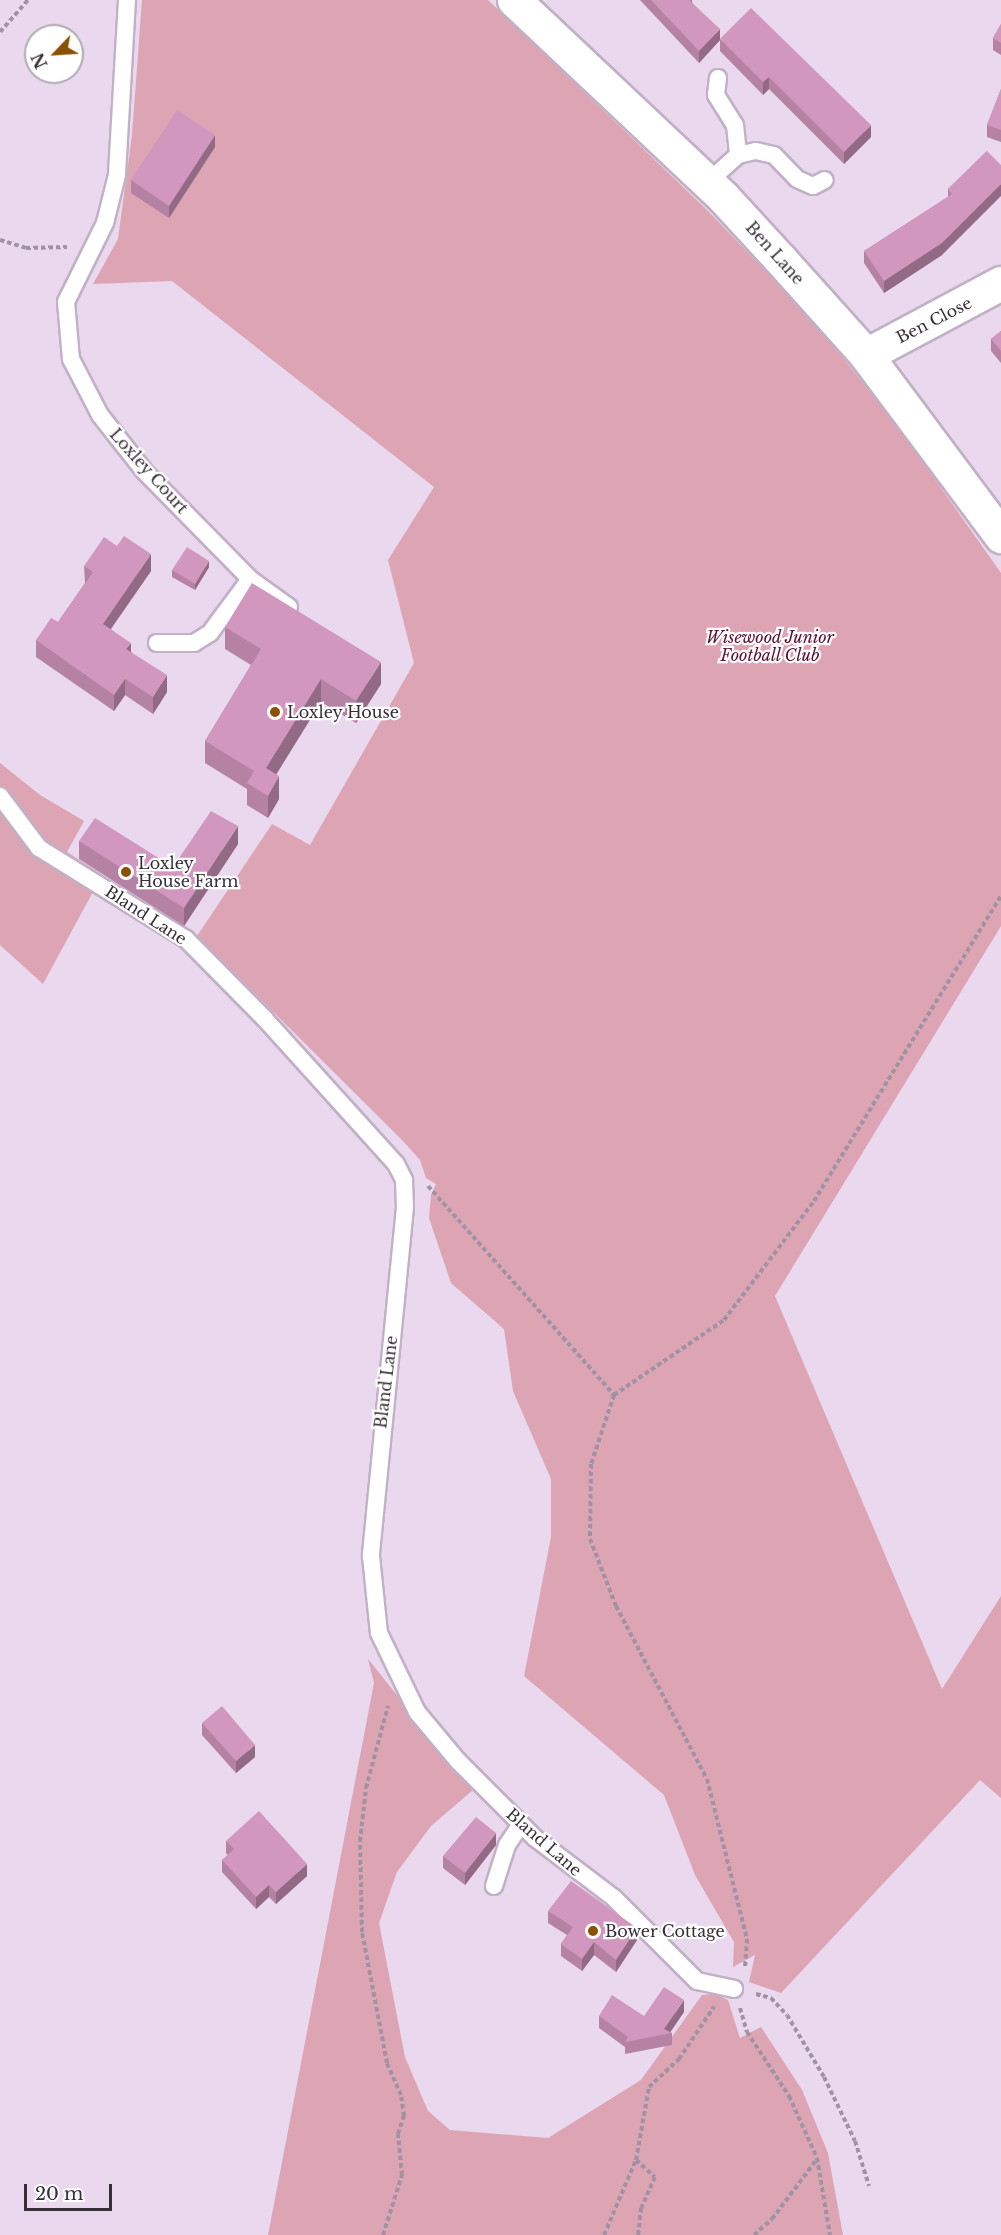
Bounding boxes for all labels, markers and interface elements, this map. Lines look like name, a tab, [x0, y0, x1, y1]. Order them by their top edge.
north arrow	[24, 24, 84, 84]
text: N	[27, 50, 52, 72]
street label: Ben Lane	[742, 218, 808, 288]
street label: Ben Close	[893, 293, 975, 347]
street label: Loxley Court	[106, 424, 192, 518]
park label: Wisewood Junior Football Club	[706, 627, 834, 665]
place label: Loxley House	[287, 702, 399, 722]
marker: Loxley House	[268, 705, 282, 719]
place label: Loxley House Farm	[138, 853, 238, 891]
marker: Loxley House Farm	[119, 865, 133, 879]
street label: Bland Lane	[102, 882, 190, 948]
street label: Bland Lane	[371, 1334, 401, 1430]
street label: Bland Lane	[502, 1804, 586, 1880]
place label: Bower Cottage	[605, 1921, 725, 1941]
marker: Bower Cottage	[586, 1924, 600, 1938]
scale bar	[27, 2172, 116, 2210]
text: 20 m	[35, 2183, 83, 2205]

